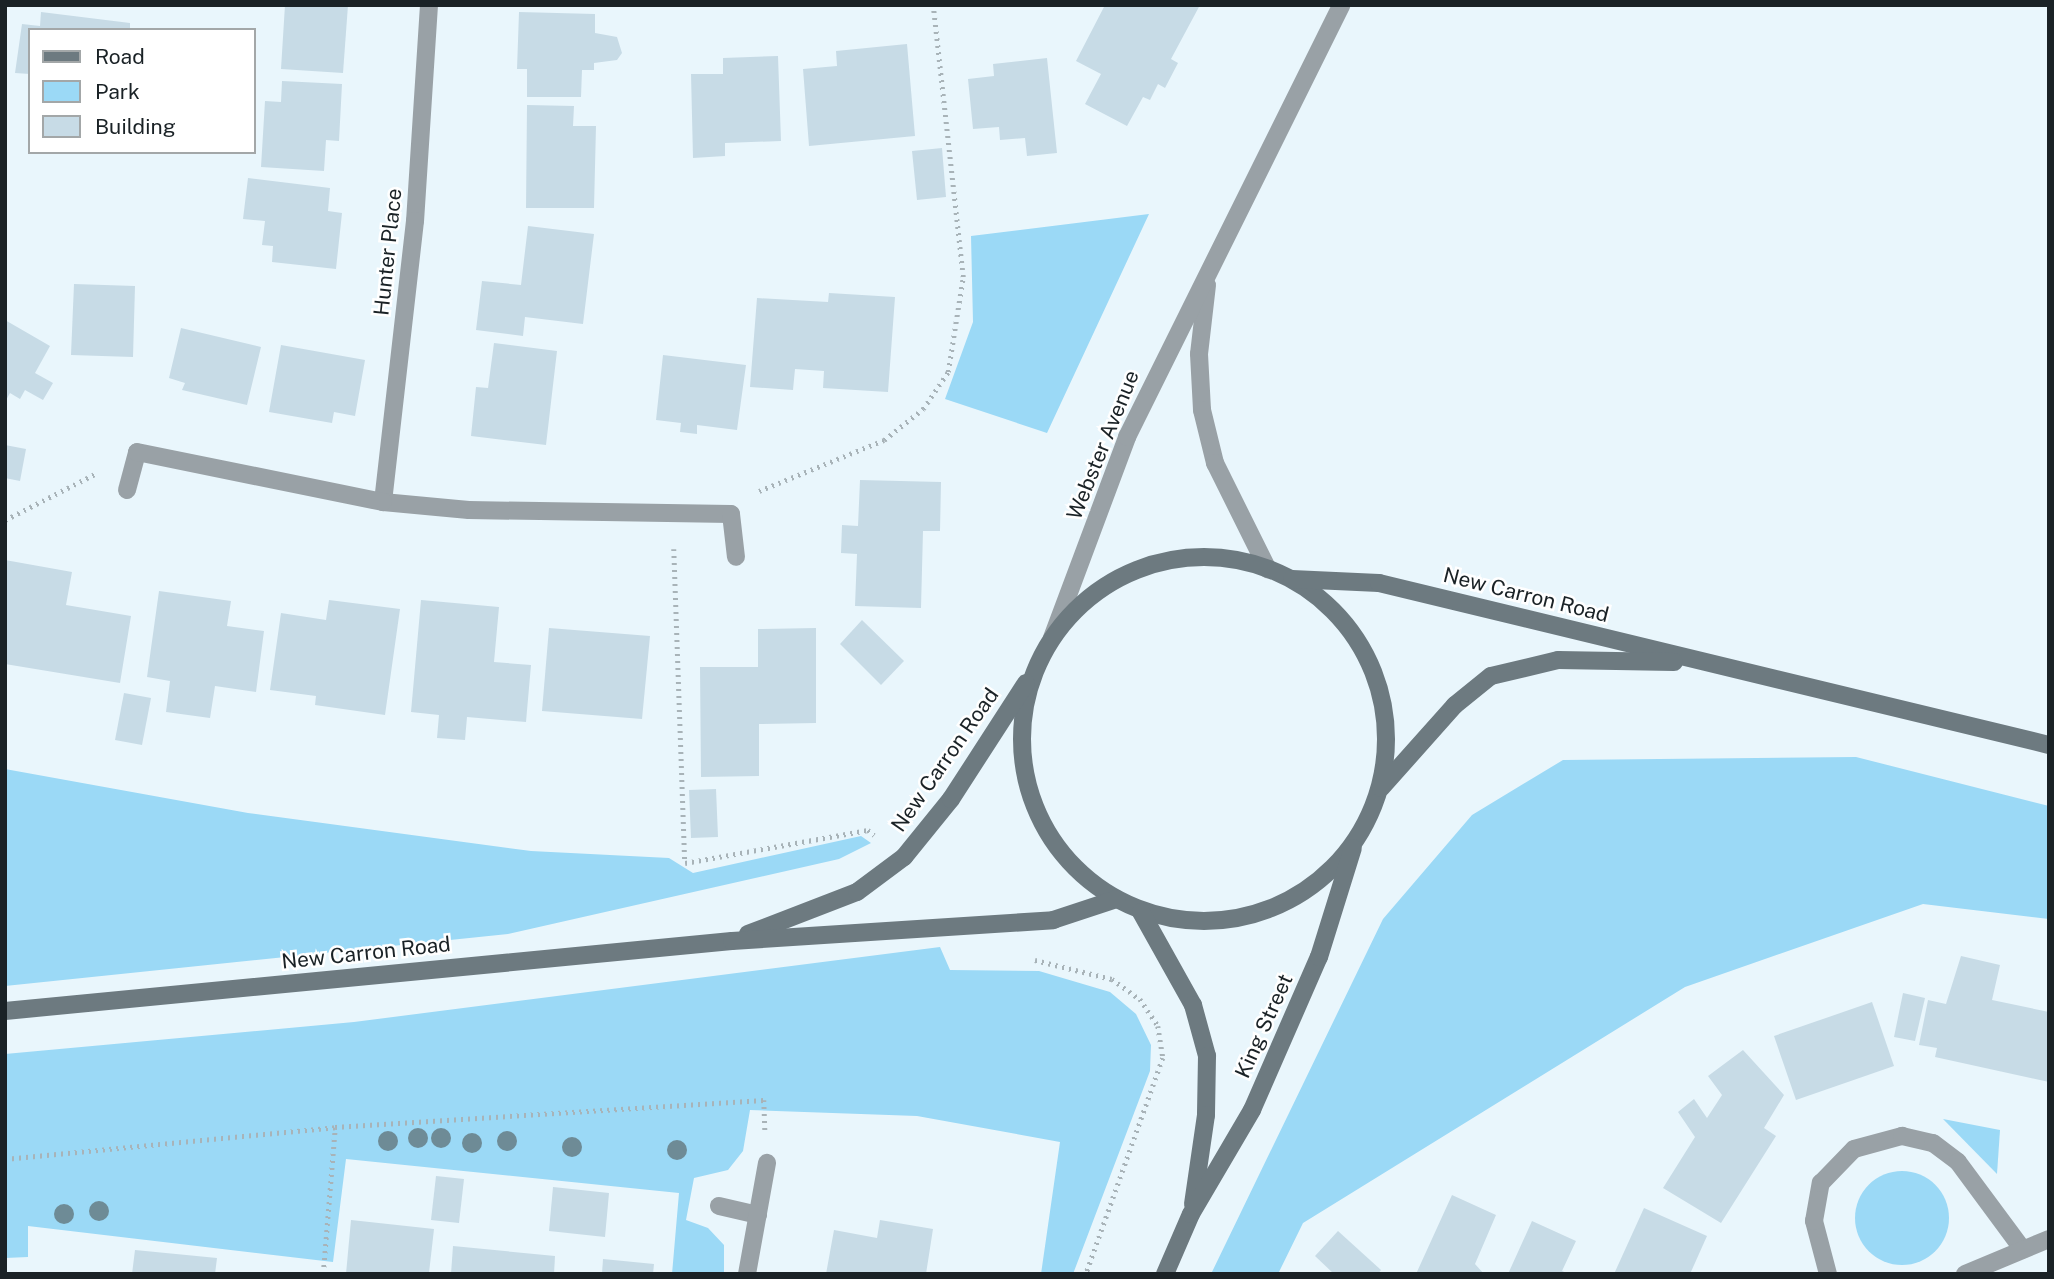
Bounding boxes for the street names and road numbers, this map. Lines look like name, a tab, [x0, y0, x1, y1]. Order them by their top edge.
street label: Hunter Place	[369, 187, 407, 317]
street label: Webster Avenue	[1062, 367, 1144, 523]
street label: New Carron Road	[1441, 562, 1611, 628]
street label: New Carron Road	[886, 683, 1004, 837]
street label: New Carron Road	[280, 932, 452, 974]
street label: King Street	[1230, 970, 1298, 1082]

